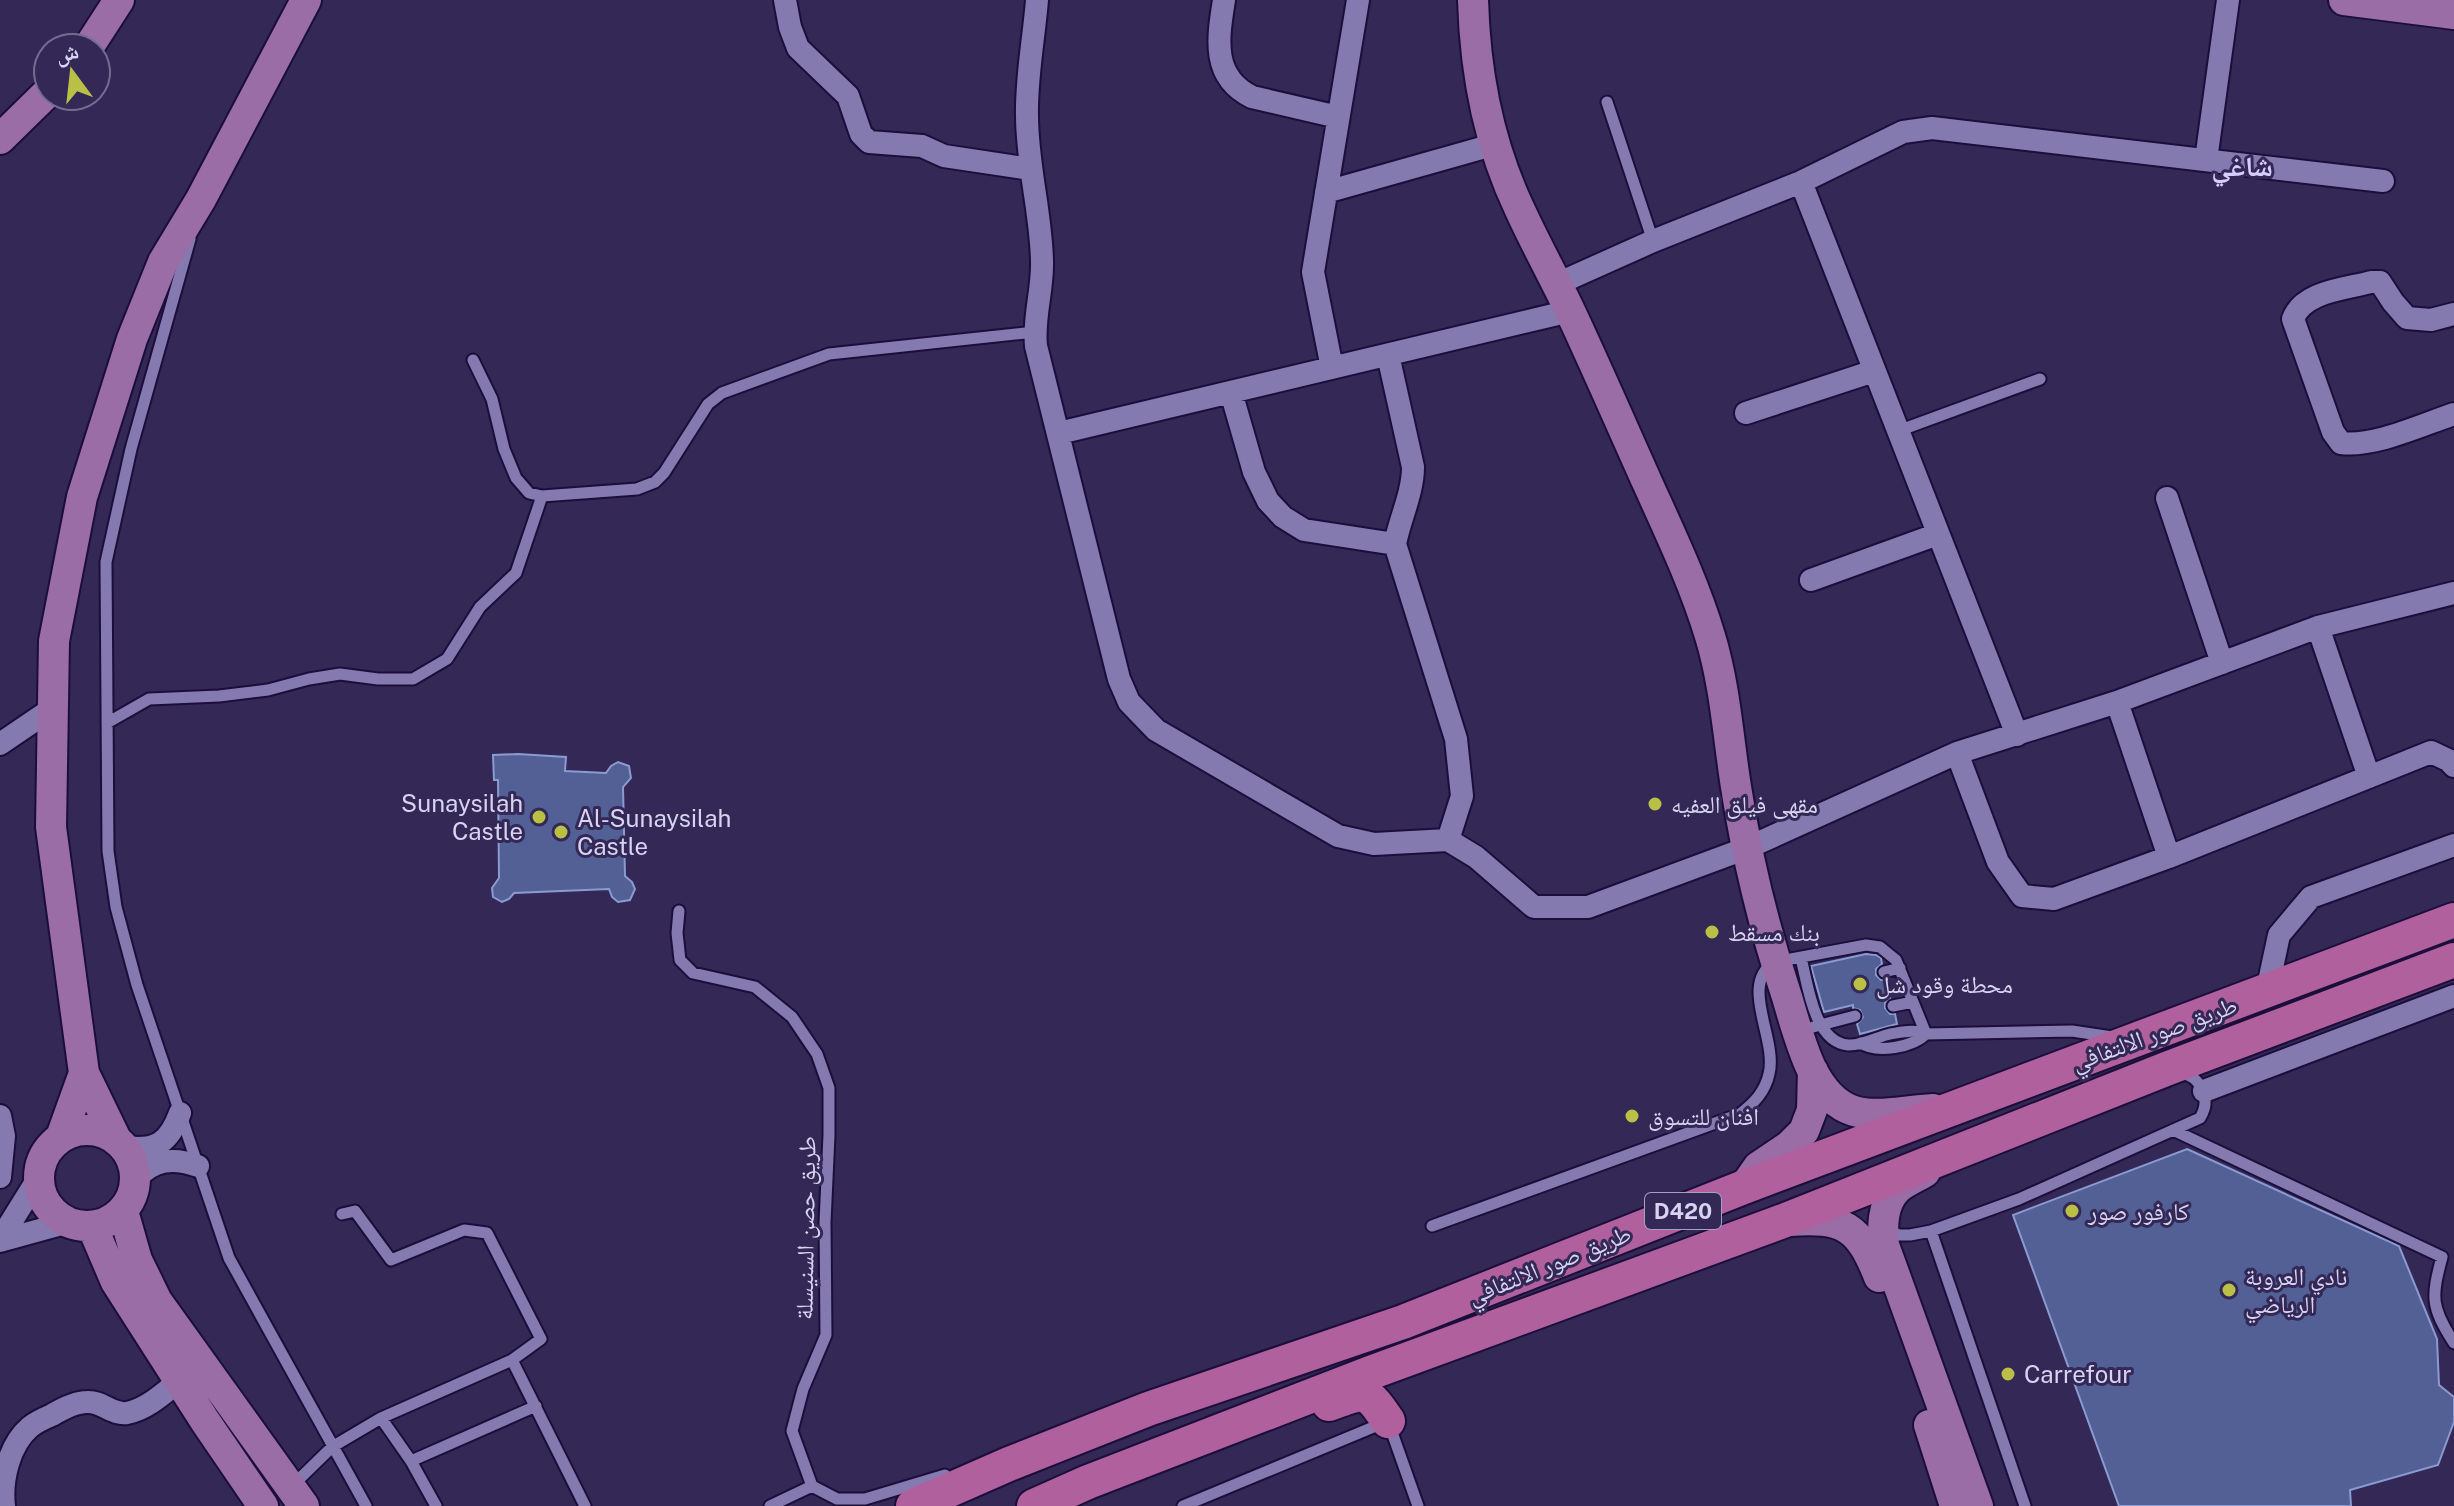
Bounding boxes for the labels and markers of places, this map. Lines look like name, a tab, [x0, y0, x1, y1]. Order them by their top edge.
place label: Sunaysilah Castle	[401, 789, 523, 845]
place label: مقهى فيلق العفيه	[1671, 790, 1818, 819]
marker: مقهى فيلق العفيه	[1646, 795, 1664, 813]
place label: Al-Sunaysilah Castle	[577, 804, 731, 860]
marker: Sunaysilah Castle	[530, 808, 548, 826]
marker: Al-Sunaysilah Castle	[552, 823, 570, 841]
place label: بنك مسقط	[1728, 918, 1820, 947]
marker: بنك مسقط	[1703, 923, 1721, 941]
place label: محطة وقود شل	[1876, 970, 2013, 999]
marker: محطة وقود شل	[1851, 975, 1869, 993]
place label: افنان للتسوق	[1648, 1102, 1759, 1131]
marker: افنان للتسوق	[1623, 1107, 1641, 1125]
place label: كارفور صور	[2087, 1197, 2189, 1225]
marker: كارفور صور	[2063, 1202, 2081, 1220]
place label: نادي العروبة الرياضي	[2245, 1262, 2347, 1324]
marker: نادي العروبة الرياضي	[2220, 1281, 2238, 1299]
place label: Carrefour	[2024, 1360, 2132, 1388]
marker: Carrefour	[1999, 1365, 2017, 1383]

